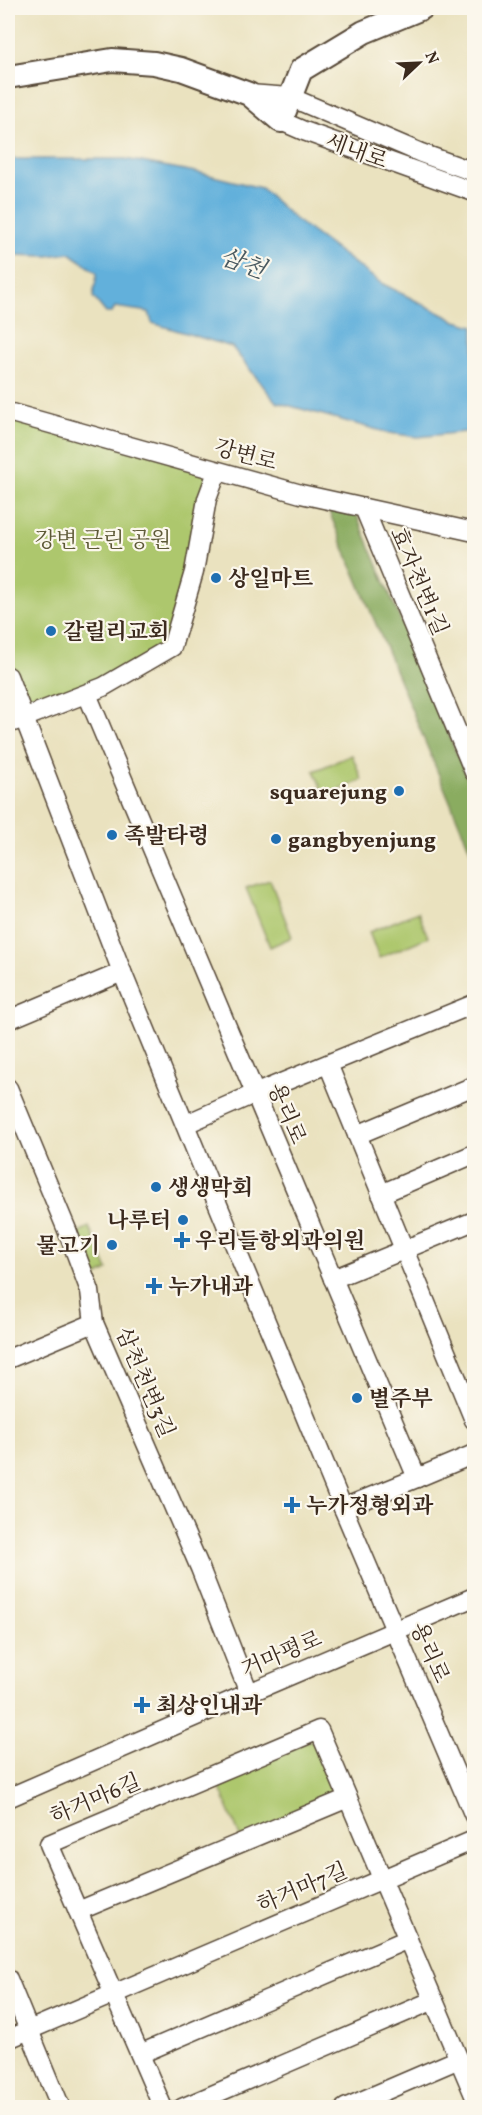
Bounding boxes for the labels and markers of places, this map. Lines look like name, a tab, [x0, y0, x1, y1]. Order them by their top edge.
place label: 상일마트	[228, 565, 314, 596]
marker: 상일마트	[209, 571, 223, 585]
place label: 갈릴리교회	[63, 618, 169, 649]
marker: 갈릴리교회	[44, 624, 58, 638]
place label: squarejung	[270, 778, 387, 809]
marker: squarejung	[392, 784, 406, 798]
place label: 족발타령	[124, 822, 209, 853]
place label: gangbyenjung	[288, 826, 436, 857]
marker: 족발타령	[105, 828, 119, 842]
marker: gangbyenjung	[269, 832, 283, 846]
place label: 생생막회	[168, 1174, 253, 1205]
marker: 생생막회	[149, 1180, 163, 1194]
place label: 나루터	[107, 1207, 171, 1238]
marker: 나루터	[176, 1213, 190, 1227]
place label: 우리들항외과의원	[195, 1227, 365, 1258]
marker: 우리들항외과의원	[173, 1231, 191, 1249]
place label: 물고기	[36, 1232, 100, 1263]
marker: 물고기	[105, 1238, 119, 1252]
place label: 누가내과	[168, 1273, 254, 1304]
marker: 누가내과	[145, 1277, 163, 1295]
place label: 별주부	[369, 1385, 433, 1416]
marker: 별주부	[350, 1391, 364, 1405]
place label: 누가정형외과	[306, 1492, 434, 1523]
marker: 누가정형외과	[283, 1496, 301, 1514]
place label: 최상인내과	[156, 1692, 263, 1723]
marker: 최상인내과	[133, 1696, 151, 1714]

